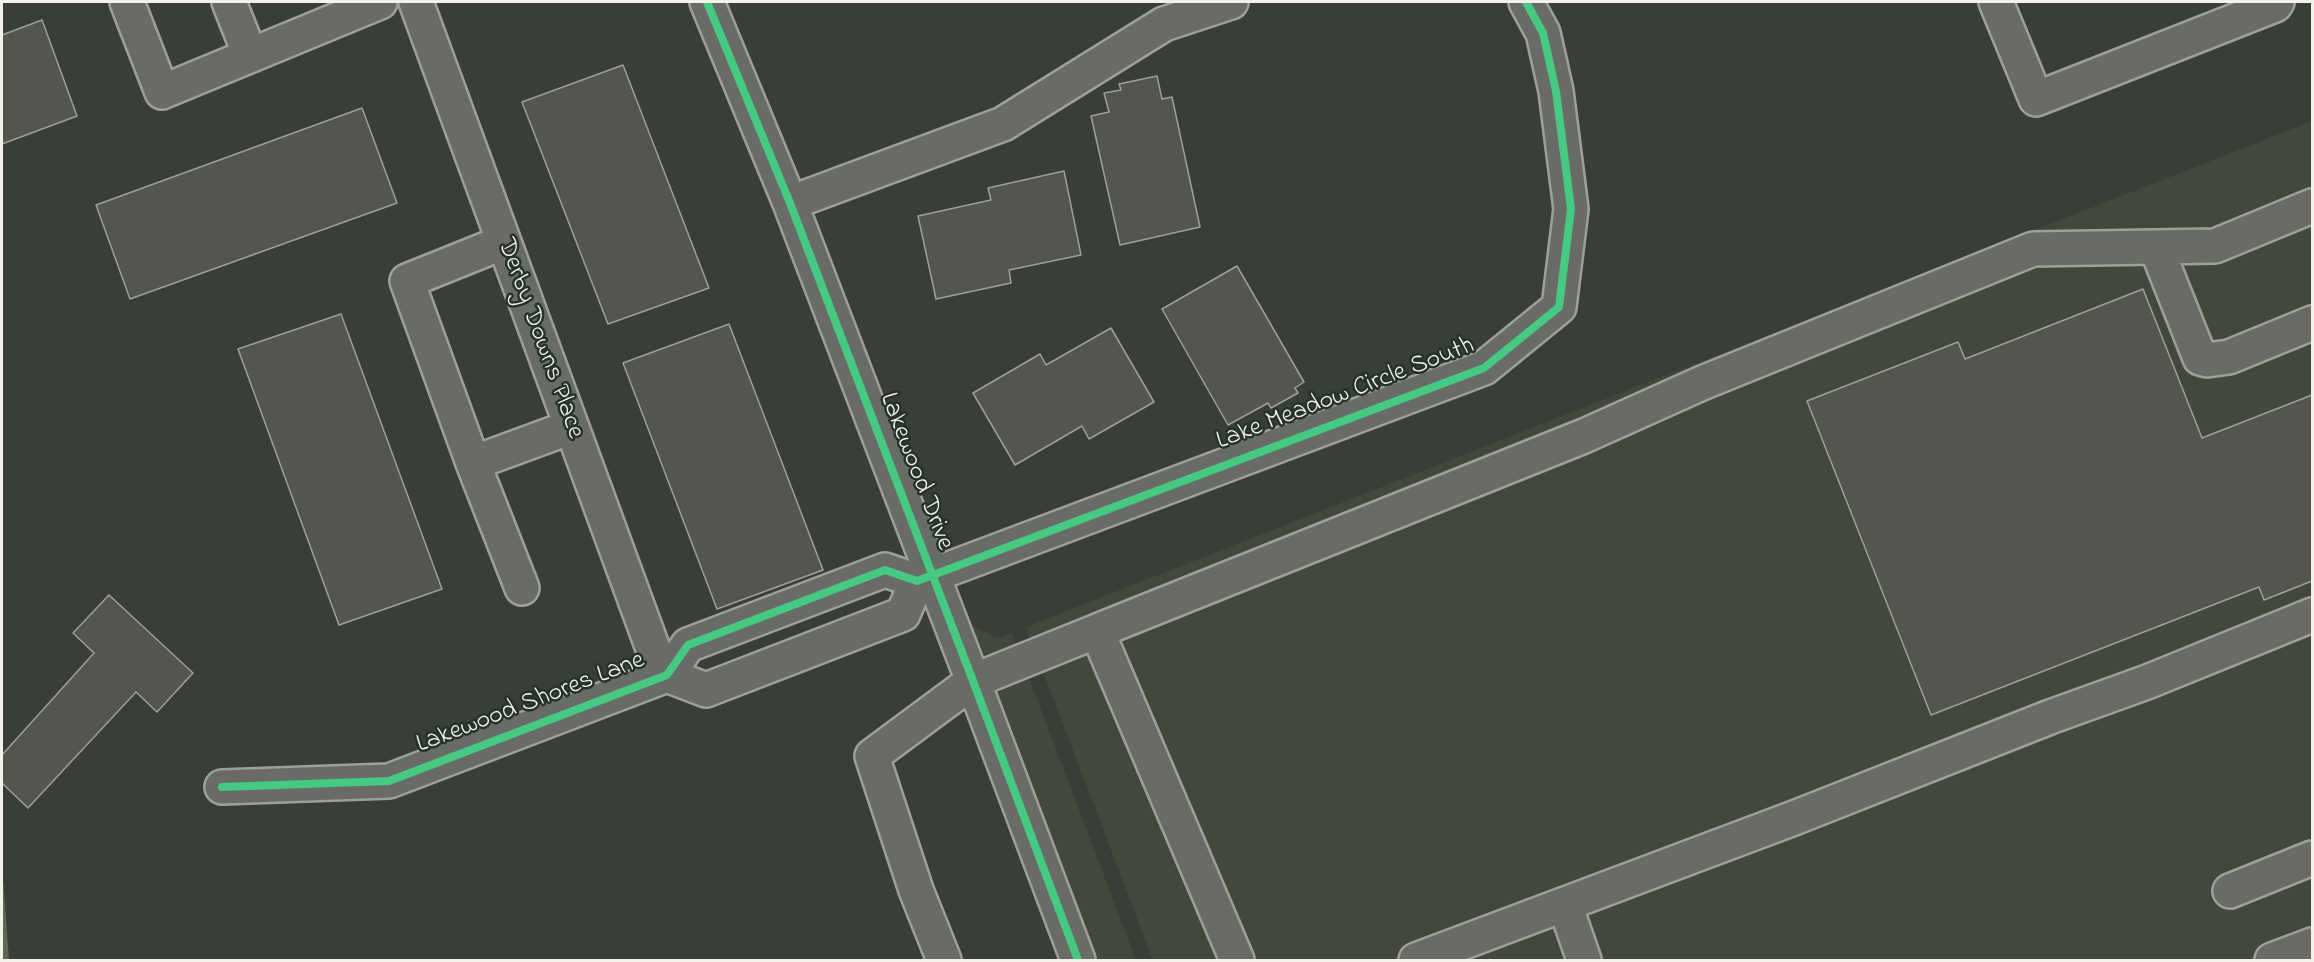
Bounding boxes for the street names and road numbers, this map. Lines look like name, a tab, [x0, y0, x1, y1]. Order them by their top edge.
street label: Derby Downs Place	[488, 235, 590, 443]
street label: Lake Meadow Circle South	[1213, 331, 1479, 459]
street label: Lakewood Drive	[871, 389, 959, 555]
street label: Lakewood Shores Lane	[413, 646, 649, 762]

